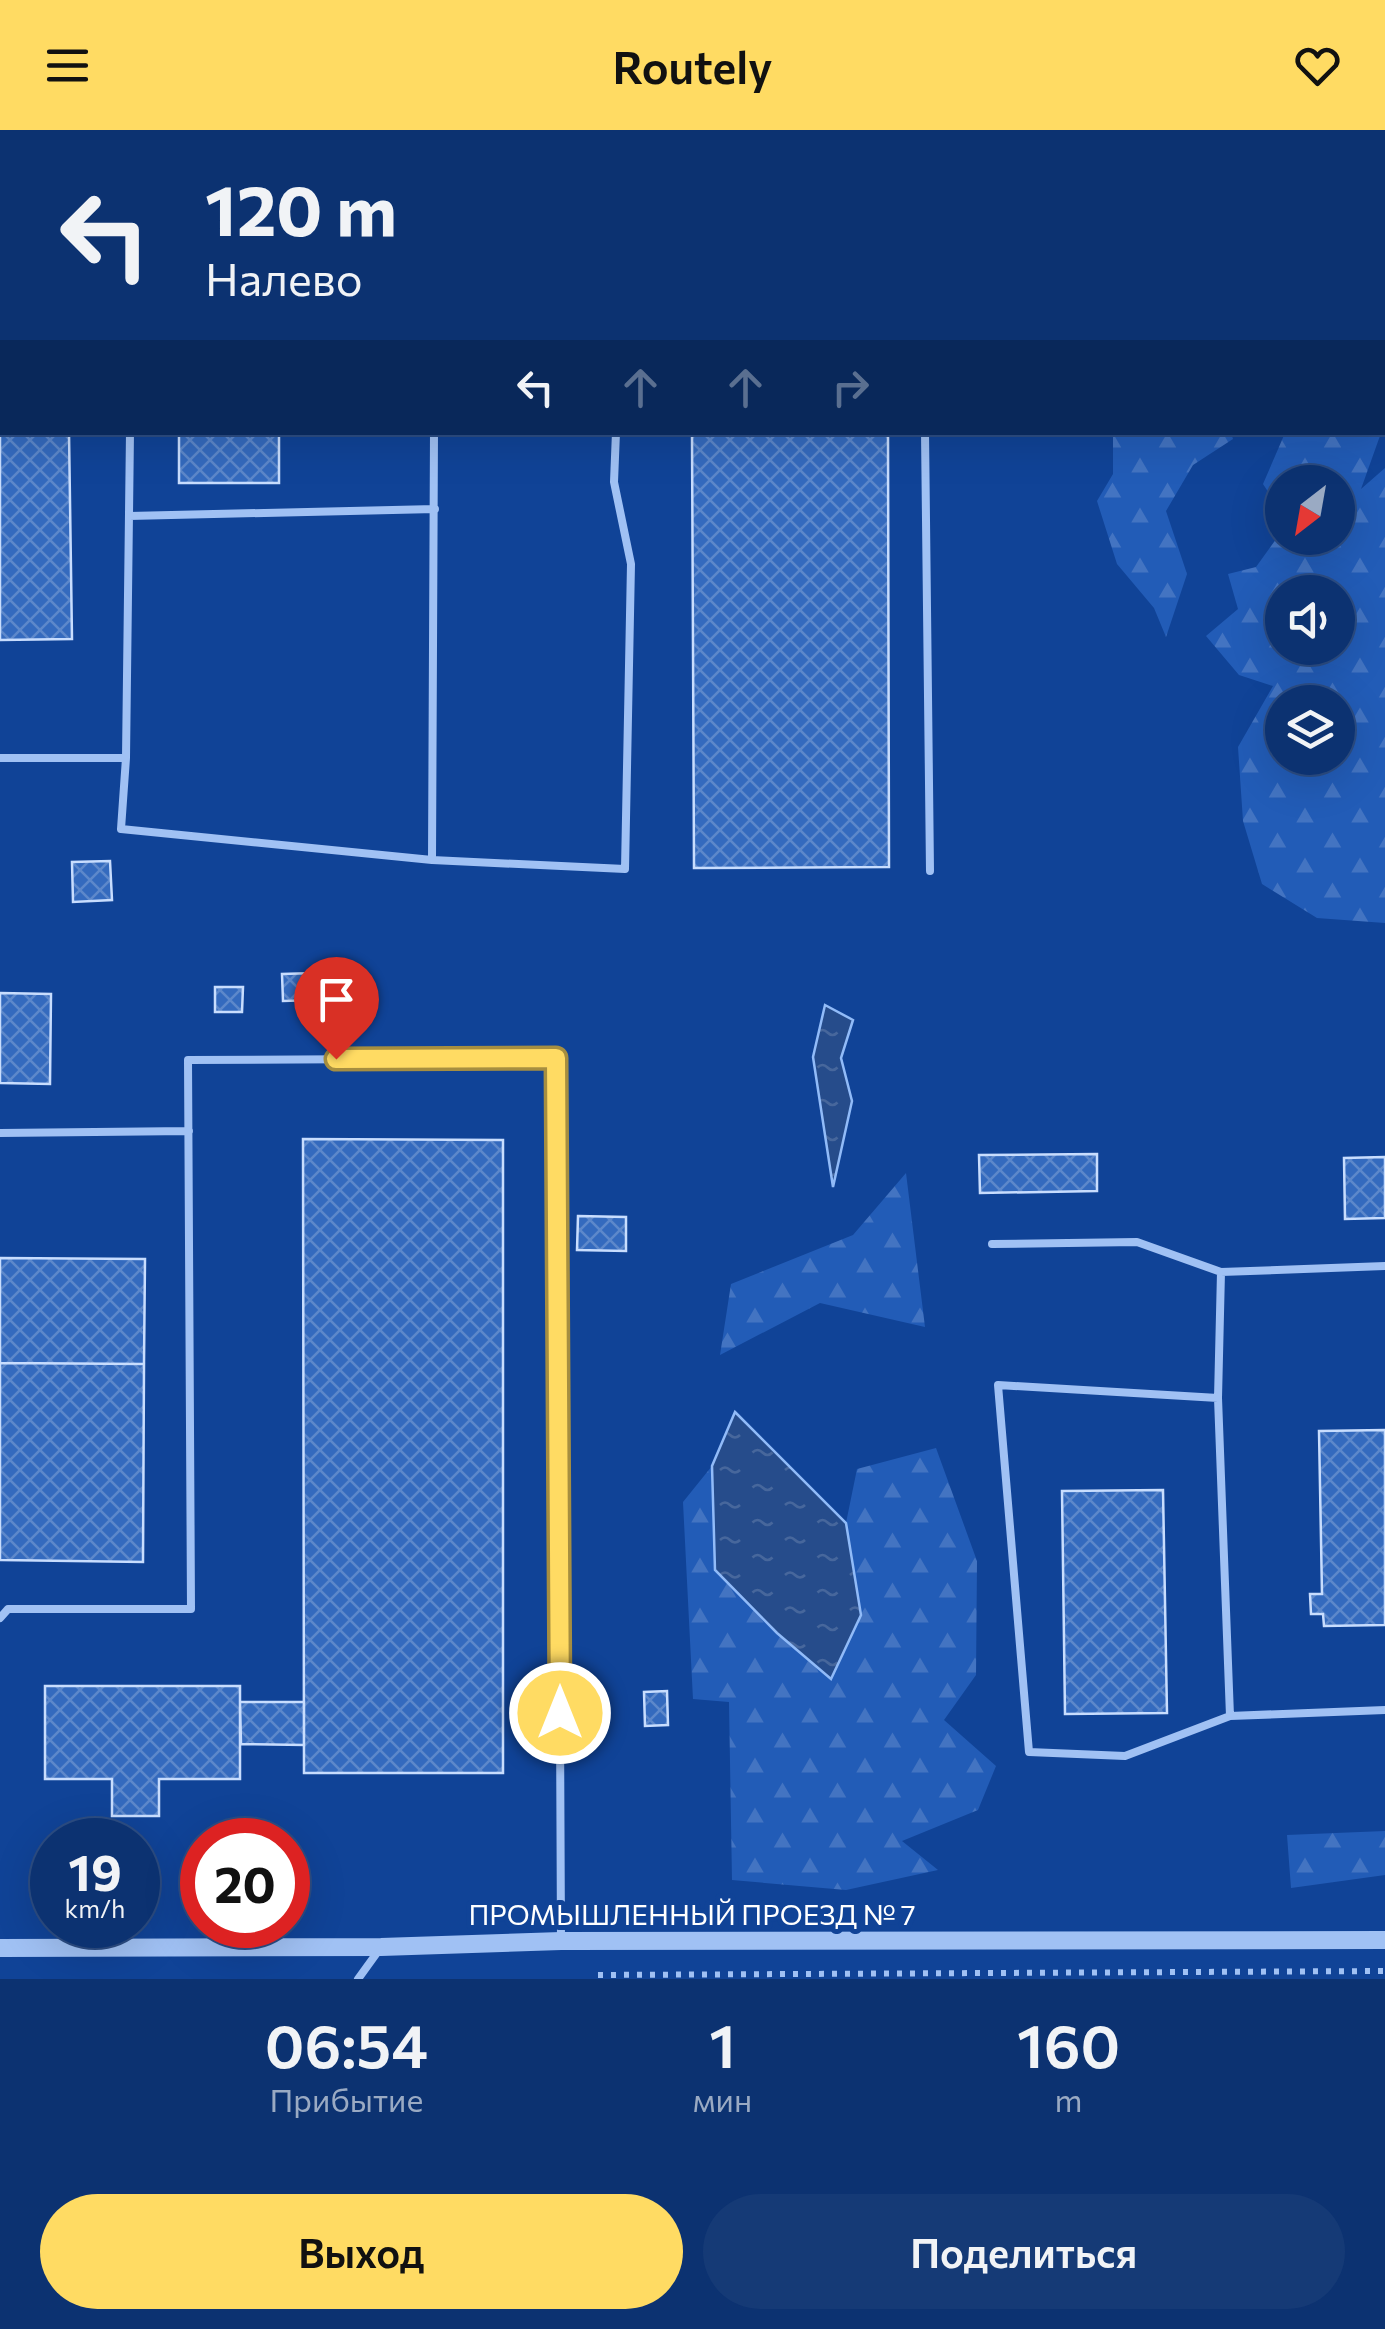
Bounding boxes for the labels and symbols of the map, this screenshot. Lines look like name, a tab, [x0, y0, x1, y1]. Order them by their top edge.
north arrow	[1265, 465, 1355, 555]
pin	[294, 957, 379, 1060]
position arrow	[508, 1661, 612, 1765]
speed limit sign: 20	[180, 1818, 310, 1948]
street label: ПРОМЫШЛЕННЫЙ ПРОЕЗД № 7	[468, 1897, 916, 1931]

